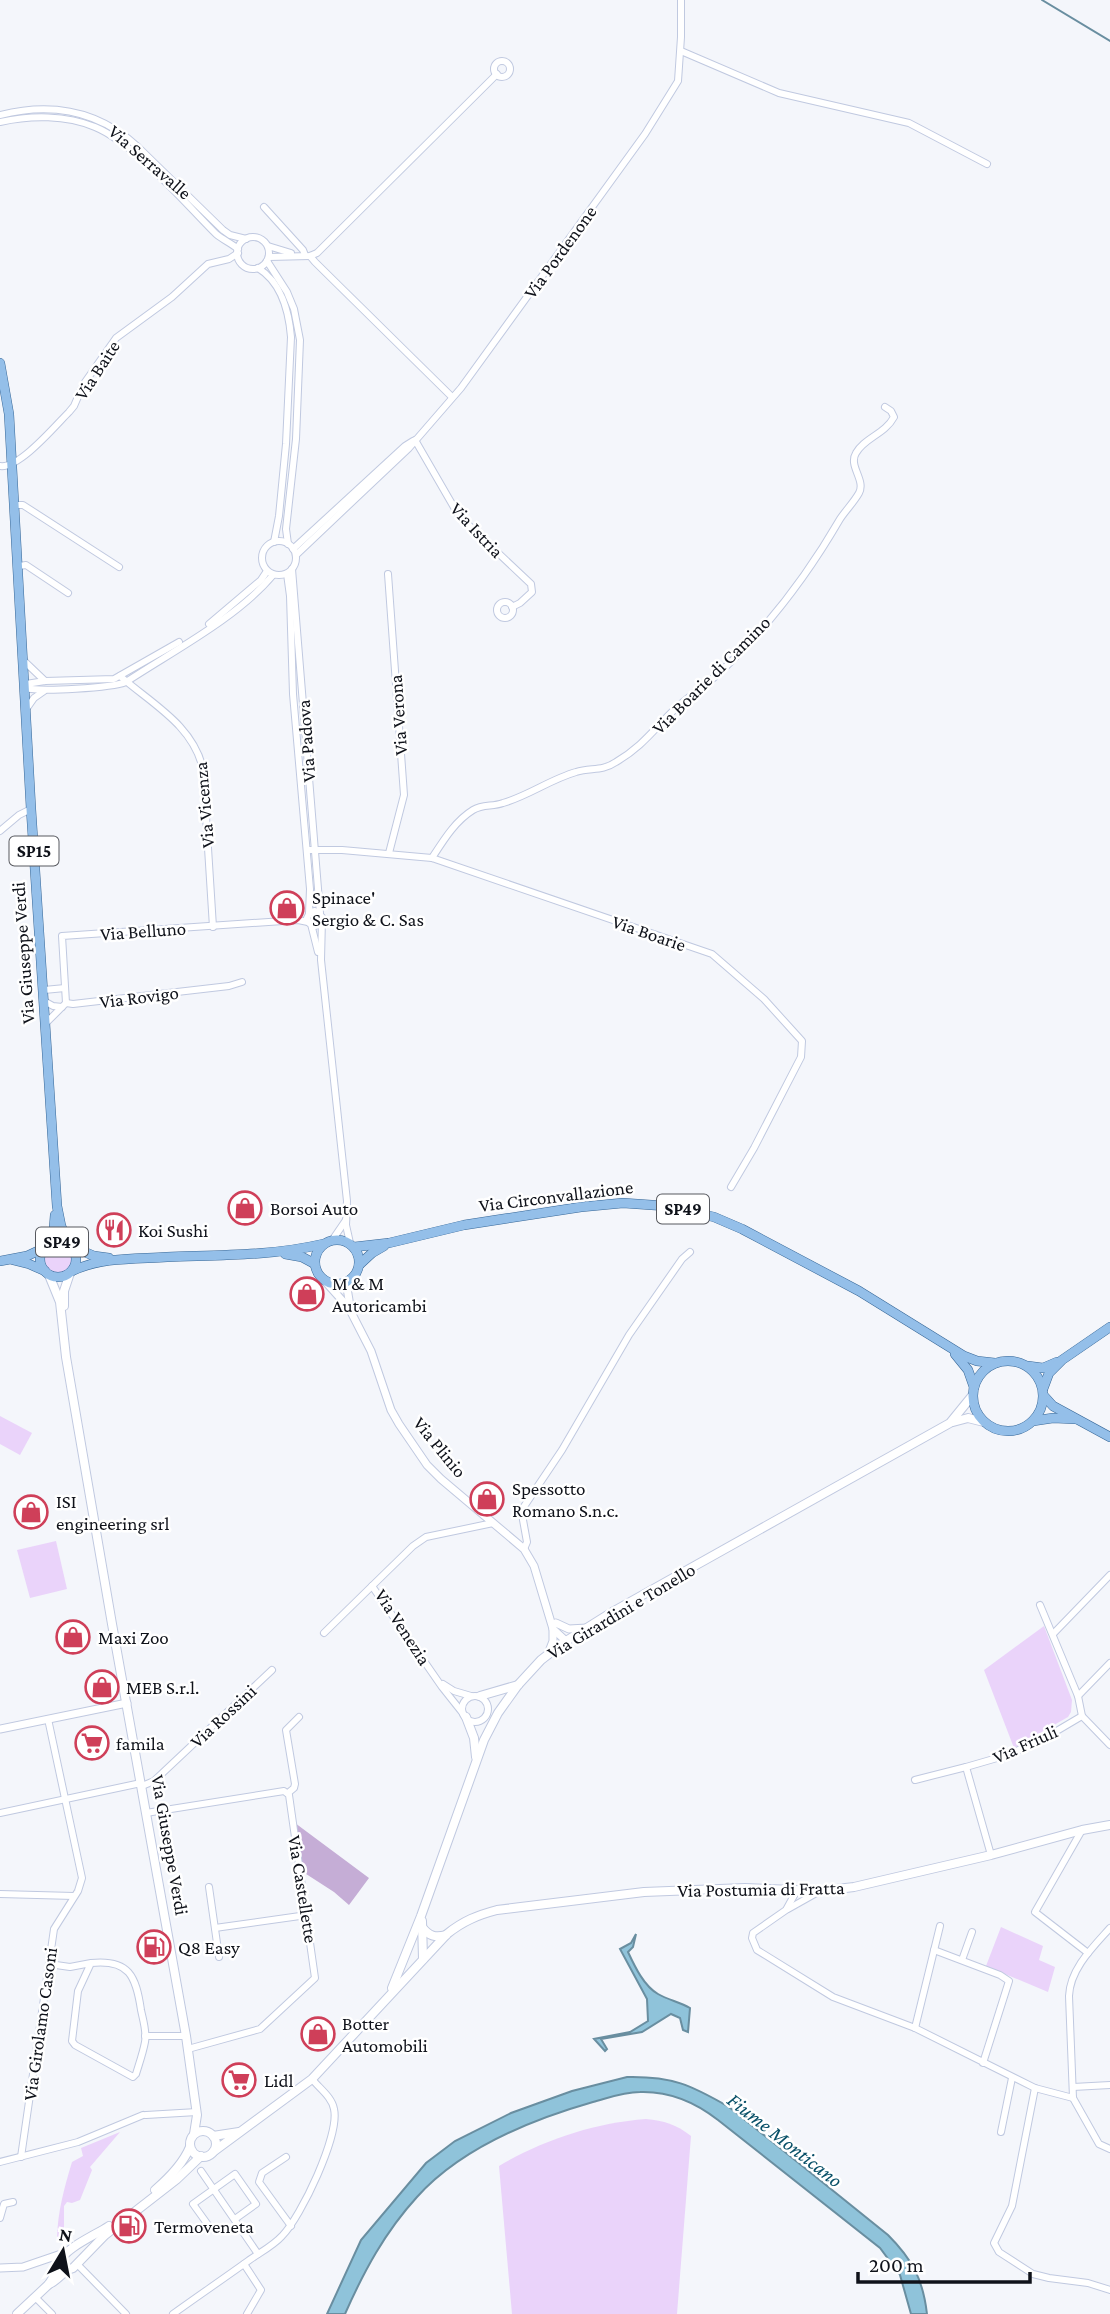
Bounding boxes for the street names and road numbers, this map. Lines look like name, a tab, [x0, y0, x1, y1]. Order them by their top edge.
street label: Via Serravalle	[104, 120, 196, 204]
street label: Via Pordenone	[519, 202, 601, 302]
street label: Via Baite	[70, 336, 124, 404]
street label: Via Istria	[446, 498, 508, 562]
street label: Via Boarie di Camino	[648, 612, 774, 738]
street label: Via Verona	[385, 674, 411, 756]
street label: Via Padova	[293, 699, 319, 783]
street label: Via Vicenza	[190, 761, 218, 849]
road number: SP15	[9, 836, 58, 866]
street label: Via Giuseppe Verdi	[8, 881, 38, 1025]
street label: Via Boarie	[609, 911, 689, 955]
street label: Via Belluno	[99, 918, 187, 944]
street label: Via Rovigo	[98, 982, 180, 1012]
street label: Via Circonvallazione	[478, 1176, 634, 1216]
road number: SP49	[657, 1194, 709, 1224]
road number: SP49	[36, 1227, 88, 1256]
street label: Via Plinio	[409, 1412, 471, 1482]
street label: Via Girardini e Tonello	[543, 1558, 699, 1664]
street label: Via Venezia	[371, 1585, 436, 1669]
street label: Via Rossini	[186, 1680, 260, 1752]
street label: Via Friuli	[989, 1720, 1061, 1768]
street label: Via Giuseppe Verdi	[147, 1773, 193, 1917]
street label: Via Castellette	[284, 1834, 322, 1944]
street label: Via Postumia di Fratta	[677, 1877, 845, 1901]
street label: Via Girolamo Casoni	[19, 1946, 61, 2102]

